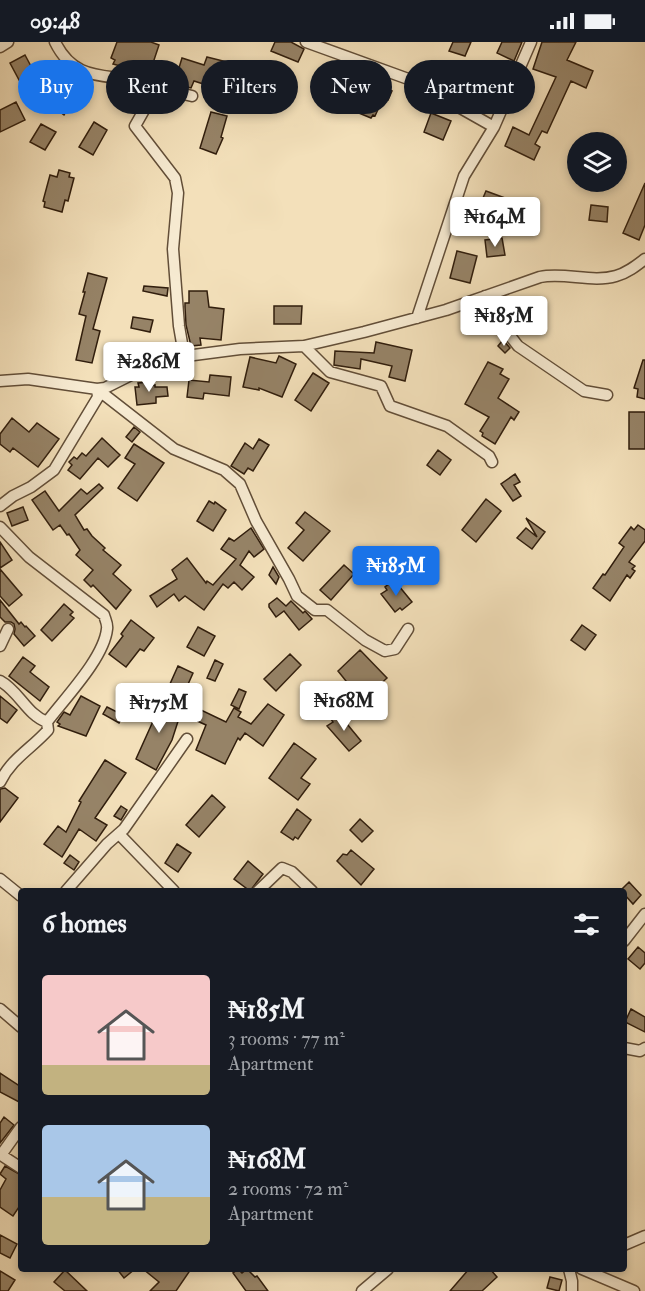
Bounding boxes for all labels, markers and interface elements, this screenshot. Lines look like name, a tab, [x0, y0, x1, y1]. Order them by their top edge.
text: 09:48	[30, 7, 80, 35]
chip: Buy	[18, 60, 94, 114]
chip: Rent	[106, 60, 189, 114]
chip: Filters	[201, 60, 298, 114]
chip: New	[310, 60, 392, 114]
chip: Apartment	[404, 60, 535, 114]
map controls	[567, 132, 627, 192]
button: layers	[567, 132, 627, 192]
pin: ₦164M	[453, 197, 537, 248]
text: ₦164M	[464, 204, 526, 229]
pin: ₦185M	[462, 296, 546, 347]
text: ₦185M	[474, 303, 534, 328]
pin: ₦286M	[107, 342, 191, 393]
text: ₦286M	[117, 349, 181, 374]
pin: ₦185M	[354, 546, 438, 597]
text: ₦185M	[366, 553, 426, 578]
pin: ₦168M	[302, 681, 386, 732]
pin: ₦175M	[117, 683, 201, 734]
text: ₦168M	[314, 688, 374, 713]
text: ₦175M	[130, 690, 188, 715]
text: 6 homes	[42, 908, 127, 940]
icon: filters	[570, 908, 603, 941]
text: ₦185M	[228, 994, 305, 1026]
icon: home	[90, 999, 162, 1071]
text: 3 rooms · 77 m²	[228, 1026, 345, 1051]
text: Apartment	[228, 1051, 313, 1076]
text: ₦168M	[228, 1144, 306, 1176]
icon: home	[90, 1149, 162, 1221]
text: 2 rooms · 72 m²	[228, 1176, 348, 1201]
text: Apartment	[228, 1201, 313, 1226]

